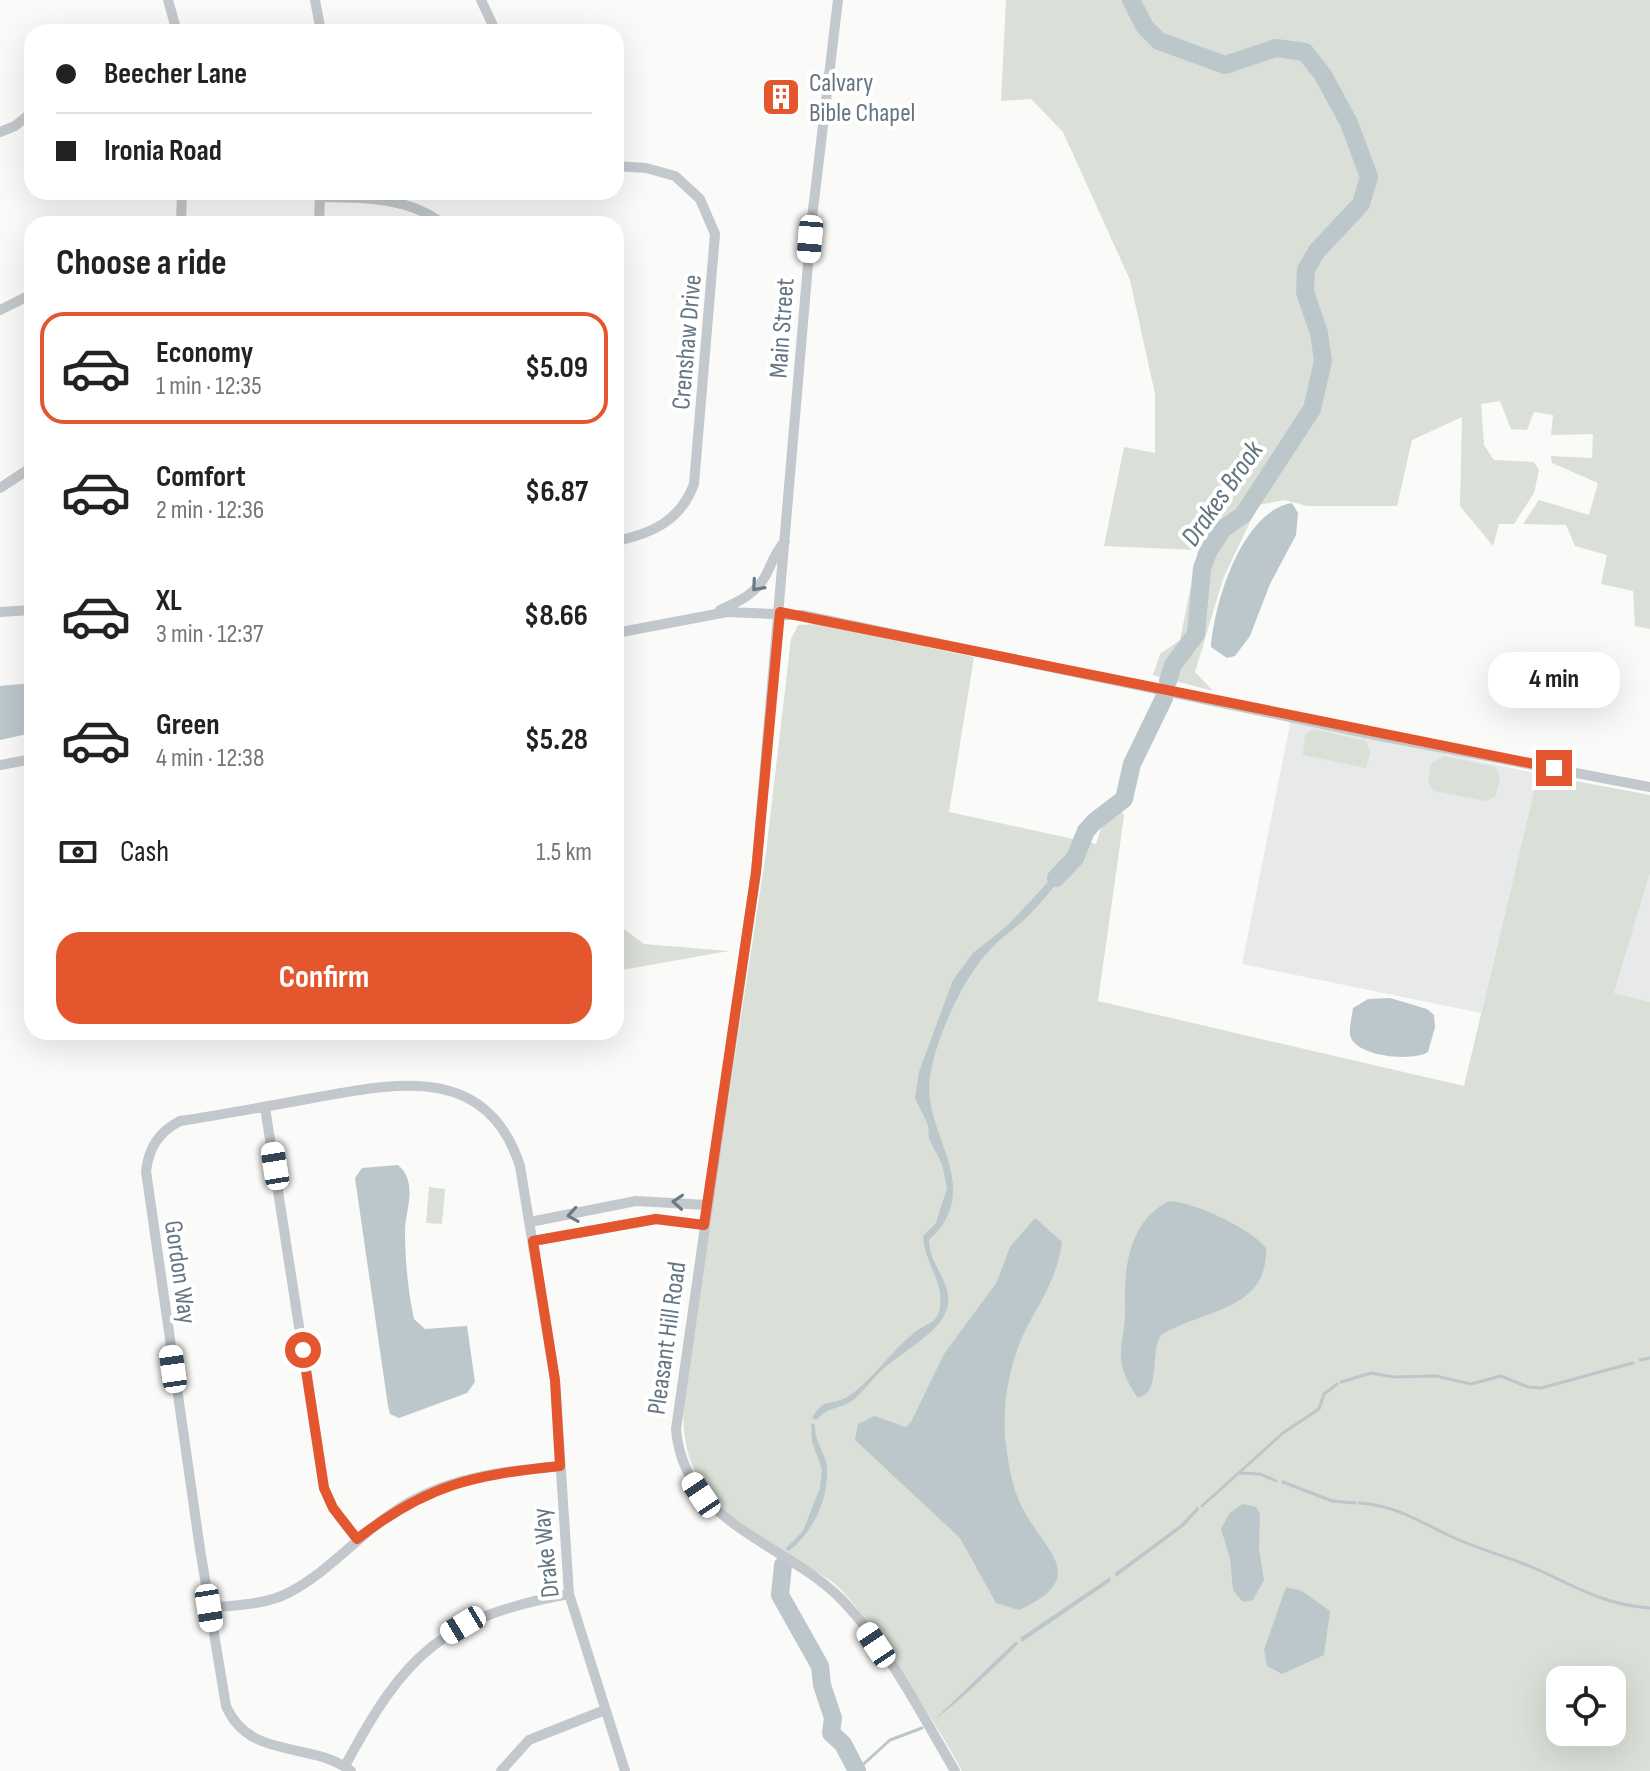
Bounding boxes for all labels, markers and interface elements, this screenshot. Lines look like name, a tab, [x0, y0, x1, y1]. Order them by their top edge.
text: Beecher Lane	[104, 56, 247, 92]
place label: Calvary Bible Chapel	[809, 68, 915, 129]
building icon: Calvary Bible Chapel	[760, 76, 802, 118]
text: Ironia Road	[104, 133, 222, 169]
car	[796, 214, 824, 264]
text: Choose a ride	[56, 242, 227, 285]
street label: Crenshaw Drive	[666, 273, 709, 411]
street label: Main Street	[764, 277, 801, 379]
icon: car	[60, 332, 132, 404]
text: Economy	[156, 335, 253, 371]
text: $5.09	[525, 350, 588, 386]
text: 1 min · 12:35	[156, 371, 262, 402]
water label: Drakes Brook	[1174, 434, 1271, 553]
icon: car	[60, 456, 132, 528]
text: Comfort	[156, 459, 246, 495]
text: $6.87	[525, 474, 588, 510]
text: 2 min · 12:36	[156, 495, 264, 526]
one-way arrow	[752, 576, 767, 591]
icon: car	[60, 580, 132, 652]
text: XL	[156, 583, 182, 619]
text: $8.66	[524, 598, 588, 634]
text: 3 min · 12:37	[156, 619, 263, 650]
callout: 4 min	[1488, 652, 1620, 708]
text: 4 min	[1529, 664, 1579, 695]
icon: car	[60, 704, 132, 776]
text: Green	[156, 707, 220, 743]
text: $5.28	[525, 722, 588, 758]
text: 4 min · 12:38	[156, 743, 264, 774]
route end	[1536, 750, 1572, 786]
icon: cash	[56, 830, 100, 874]
text: Cash	[120, 834, 169, 870]
text: 1.5 km	[536, 837, 592, 868]
button: Confirm	[56, 932, 592, 1024]
car	[259, 1140, 291, 1192]
one-way arrow	[671, 1194, 684, 1211]
one-way arrow	[567, 1205, 580, 1222]
street label: Gordon Way	[157, 1219, 202, 1326]
street label: Pleasant Hill Road	[641, 1260, 694, 1417]
route start	[285, 1332, 321, 1368]
car	[158, 1344, 188, 1394]
car	[678, 1468, 724, 1522]
street label: Drake Way	[526, 1506, 567, 1599]
car	[193, 1582, 225, 1634]
car	[436, 1602, 490, 1648]
car	[853, 1618, 899, 1672]
map controls	[1546, 1666, 1626, 1746]
button: locate	[1546, 1666, 1626, 1746]

